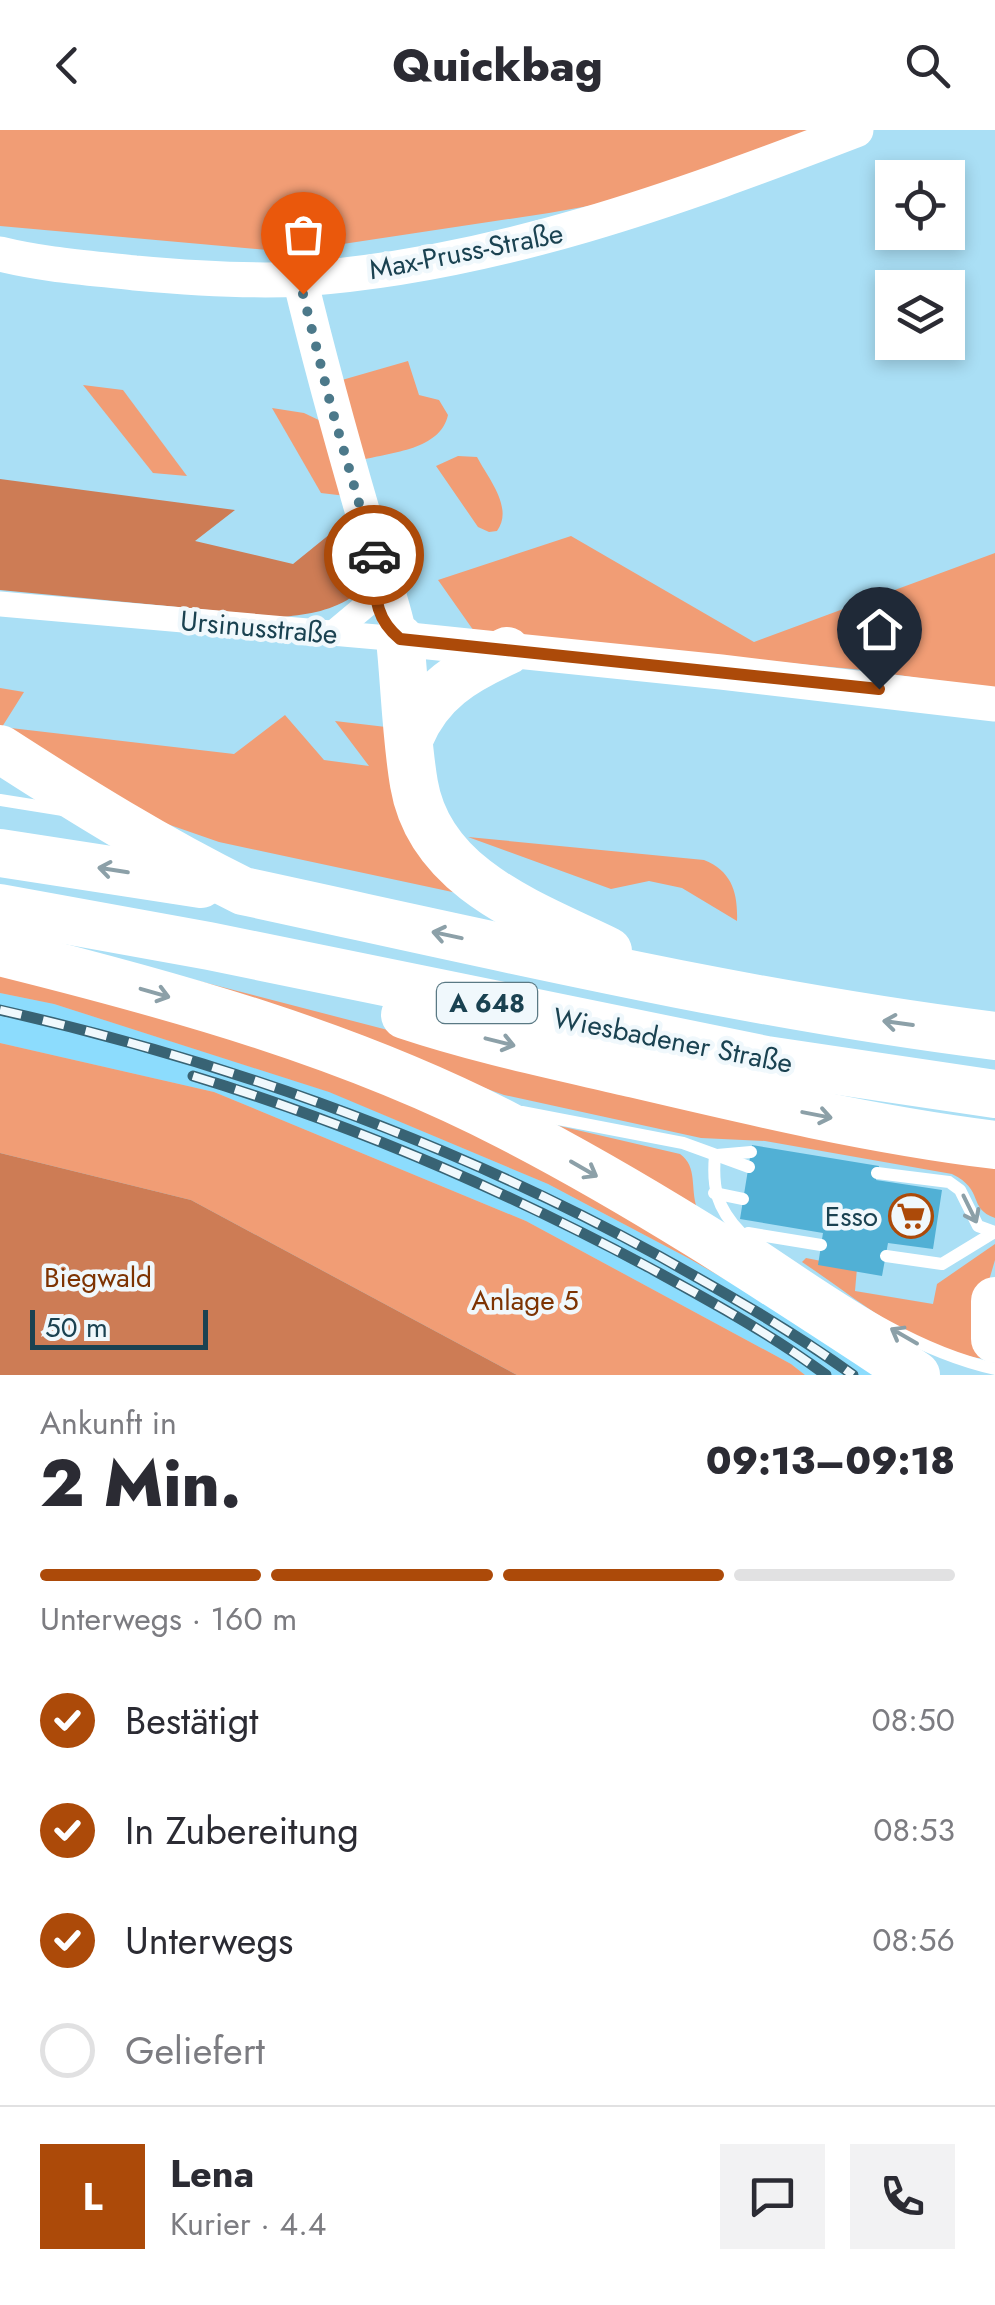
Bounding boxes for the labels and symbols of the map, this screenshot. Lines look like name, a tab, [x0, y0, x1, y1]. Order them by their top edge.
pin	[261, 192, 346, 295]
street label: Max-Pruss-Straße	[366, 213, 567, 290]
courier	[324, 505, 424, 605]
pin	[837, 587, 922, 690]
street label: Ursinusstraße	[179, 600, 339, 655]
one-way arrow	[97, 860, 129, 879]
one-way arrow	[431, 924, 463, 943]
road number: A 648	[437, 983, 537, 1023]
one-way arrow	[138, 985, 170, 1003]
street label: Wiesbadener Straße	[550, 997, 796, 1084]
one-way arrow	[883, 1013, 915, 1031]
one-way arrow	[483, 1034, 515, 1052]
one-way arrow	[800, 1107, 832, 1126]
one-way arrow	[569, 1159, 597, 1179]
supermarket icon: Esso	[888, 1193, 934, 1239]
one-way arrow	[961, 1193, 980, 1223]
place label: Esso	[825, 1196, 878, 1237]
park label: Biegwald	[44, 1257, 152, 1298]
park label: Anlage 5	[471, 1280, 579, 1321]
scale bar	[30, 1305, 208, 1350]
one-way arrow	[890, 1326, 919, 1346]

